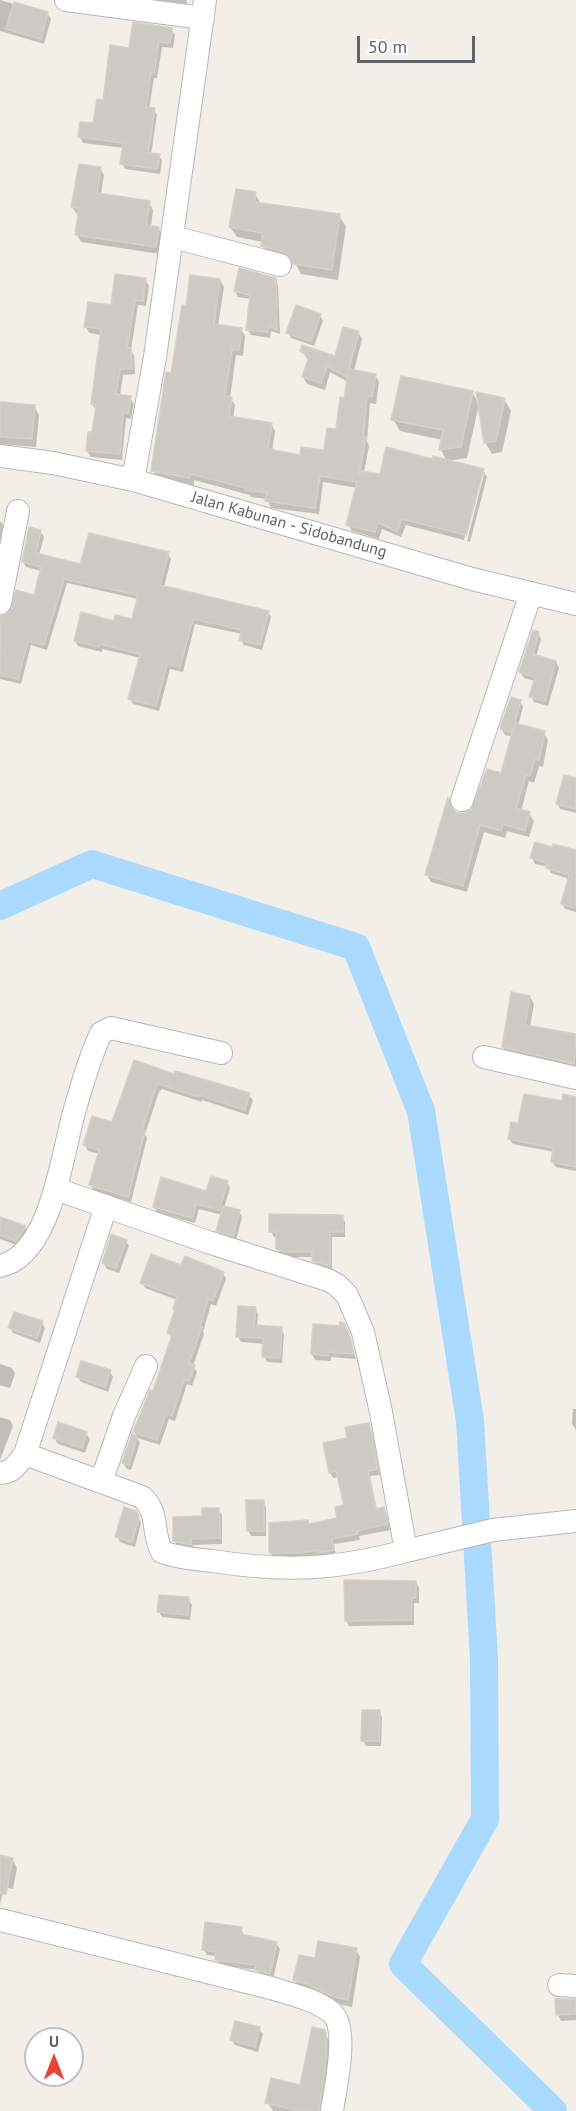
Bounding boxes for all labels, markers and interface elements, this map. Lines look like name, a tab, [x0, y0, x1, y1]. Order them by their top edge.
scale bar	[360, 24, 478, 62]
text: 50 m	[368, 35, 407, 58]
street label: Jalan Kabunan - Sidobandung	[189, 488, 389, 562]
north arrow	[24, 2027, 84, 2087]
text: U	[49, 2031, 59, 2051]

